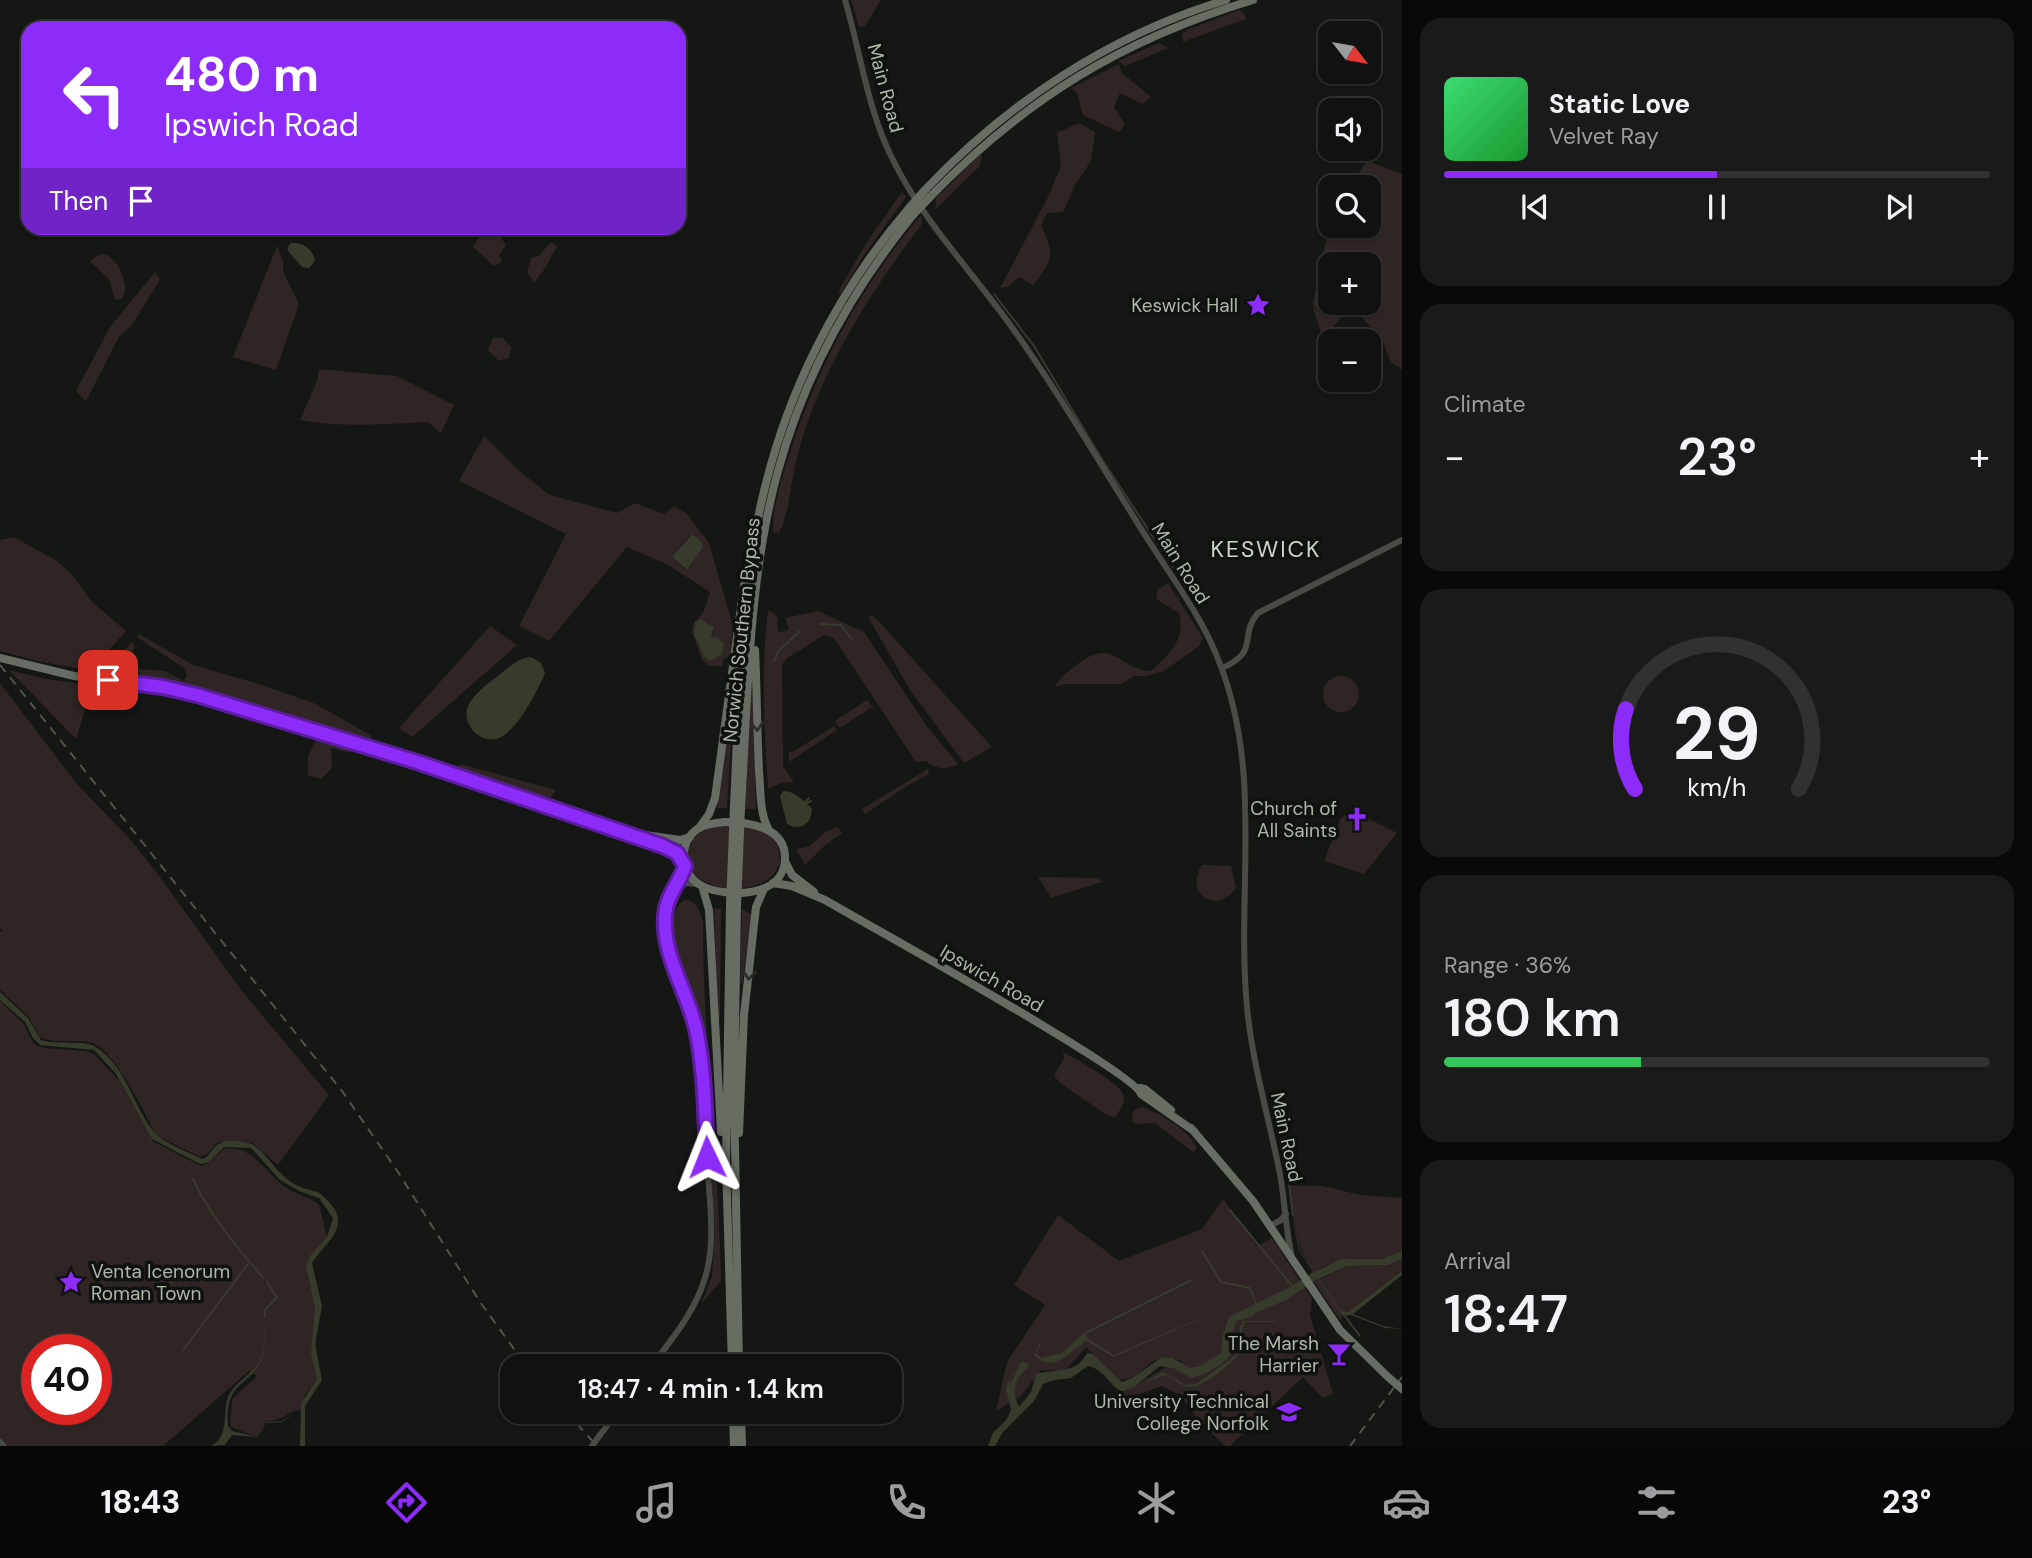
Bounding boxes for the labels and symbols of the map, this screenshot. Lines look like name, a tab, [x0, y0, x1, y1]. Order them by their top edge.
north arrow	[1318, 21, 1381, 84]
street label: Main Road	[862, 41, 909, 135]
place icon: Keswick Hall	[1244, 291, 1272, 319]
place label: Keswick Hall	[1131, 293, 1238, 318]
street label: Norwich Southern Bypass	[717, 516, 766, 744]
street label: Main Road	[1146, 518, 1215, 609]
district label: KESWICK	[1211, 534, 1321, 564]
pin	[78, 650, 138, 710]
one-way arrow	[749, 720, 764, 731]
place label: Church of All Saints	[1250, 796, 1337, 843]
church icon: Church of All Saints	[1343, 805, 1371, 833]
street label: Ipswich Road	[935, 939, 1048, 1018]
one-way arrow	[741, 969, 756, 981]
street label: Main Road	[1265, 1090, 1308, 1184]
position arrow	[670, 1120, 744, 1194]
place label: Venta Icenorum Roman Town	[91, 1259, 230, 1306]
place icon: Venta Icenorum Roman Town	[57, 1268, 85, 1296]
place label: The Marsh Harrier	[1228, 1331, 1319, 1378]
speed limit sign: 40	[21, 1334, 112, 1425]
bar icon: The Marsh Harrier	[1325, 1340, 1353, 1368]
place label: University Technical College Norfolk	[1094, 1389, 1269, 1436]
school or university icon: University Technical College Norfolk	[1275, 1398, 1303, 1426]

